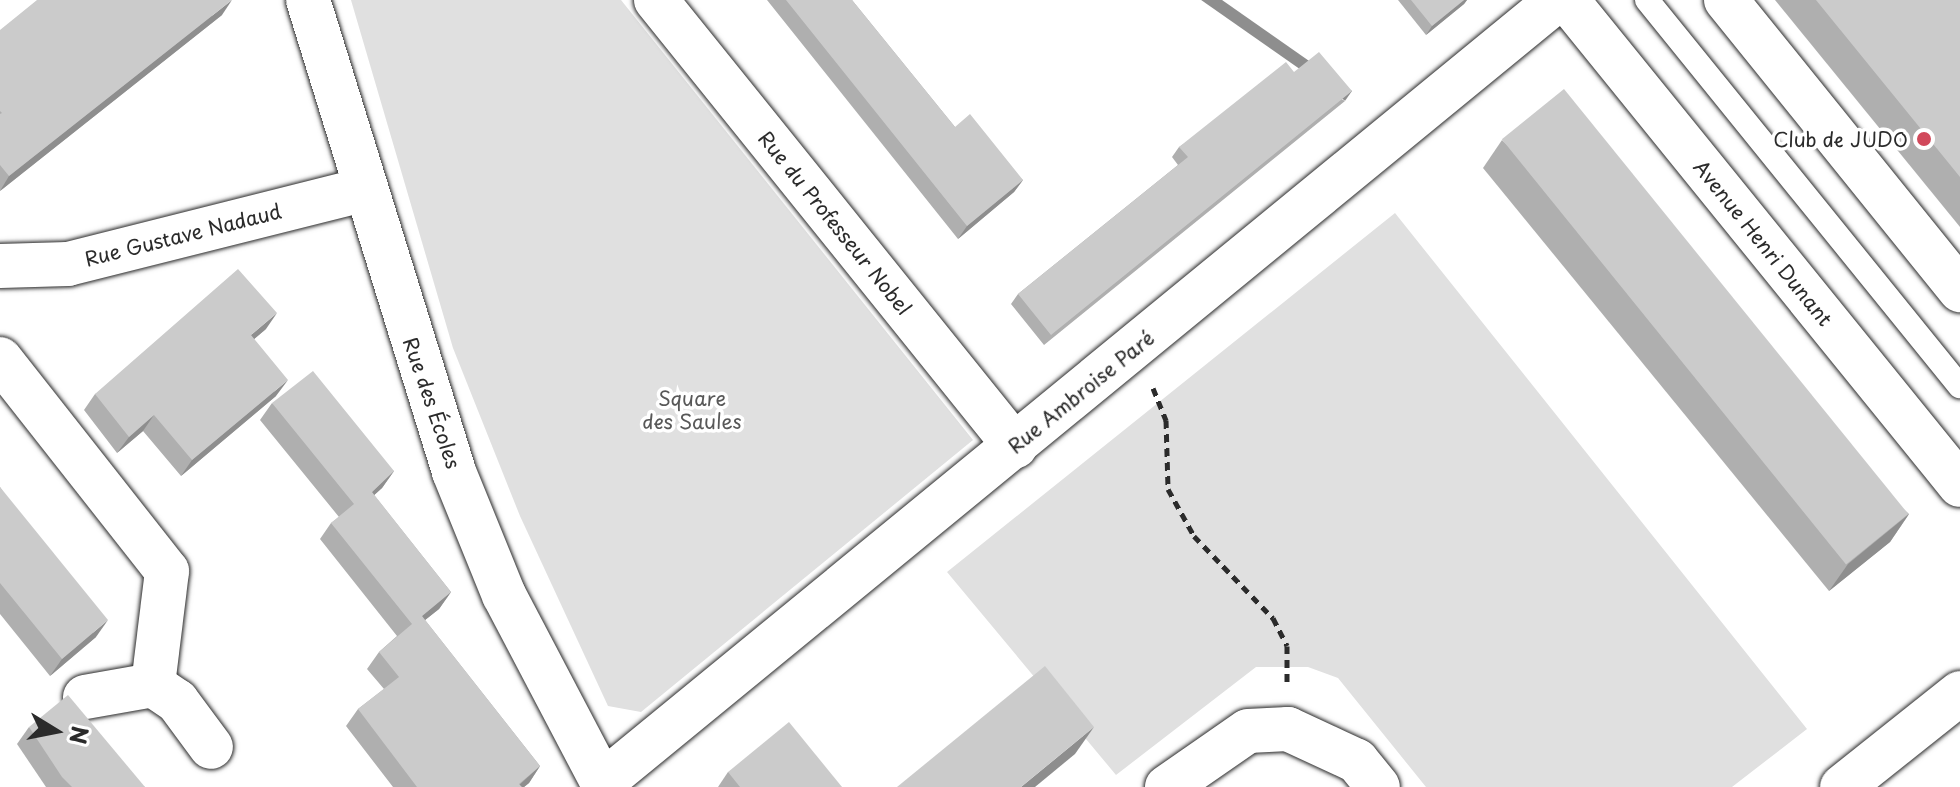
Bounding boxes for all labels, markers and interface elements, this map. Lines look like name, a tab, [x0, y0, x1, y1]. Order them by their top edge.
street label: Rue du Professeur Nobel	[753, 125, 917, 321]
place label: Club de JUDO	[1771, 127, 1908, 151]
marker: Club de JUDO	[1915, 130, 1933, 148]
street label: Avenue Henri Dunant	[1689, 155, 1837, 331]
street label: Rue Gustave Nadaud	[82, 199, 284, 271]
street label: Rue Ambroise Paré	[1003, 325, 1159, 459]
street label: Rue des Écoles	[398, 333, 466, 473]
park label: Square des Saules	[642, 386, 742, 433]
north arrow	[16, 691, 96, 771]
text: N	[62, 724, 98, 747]

